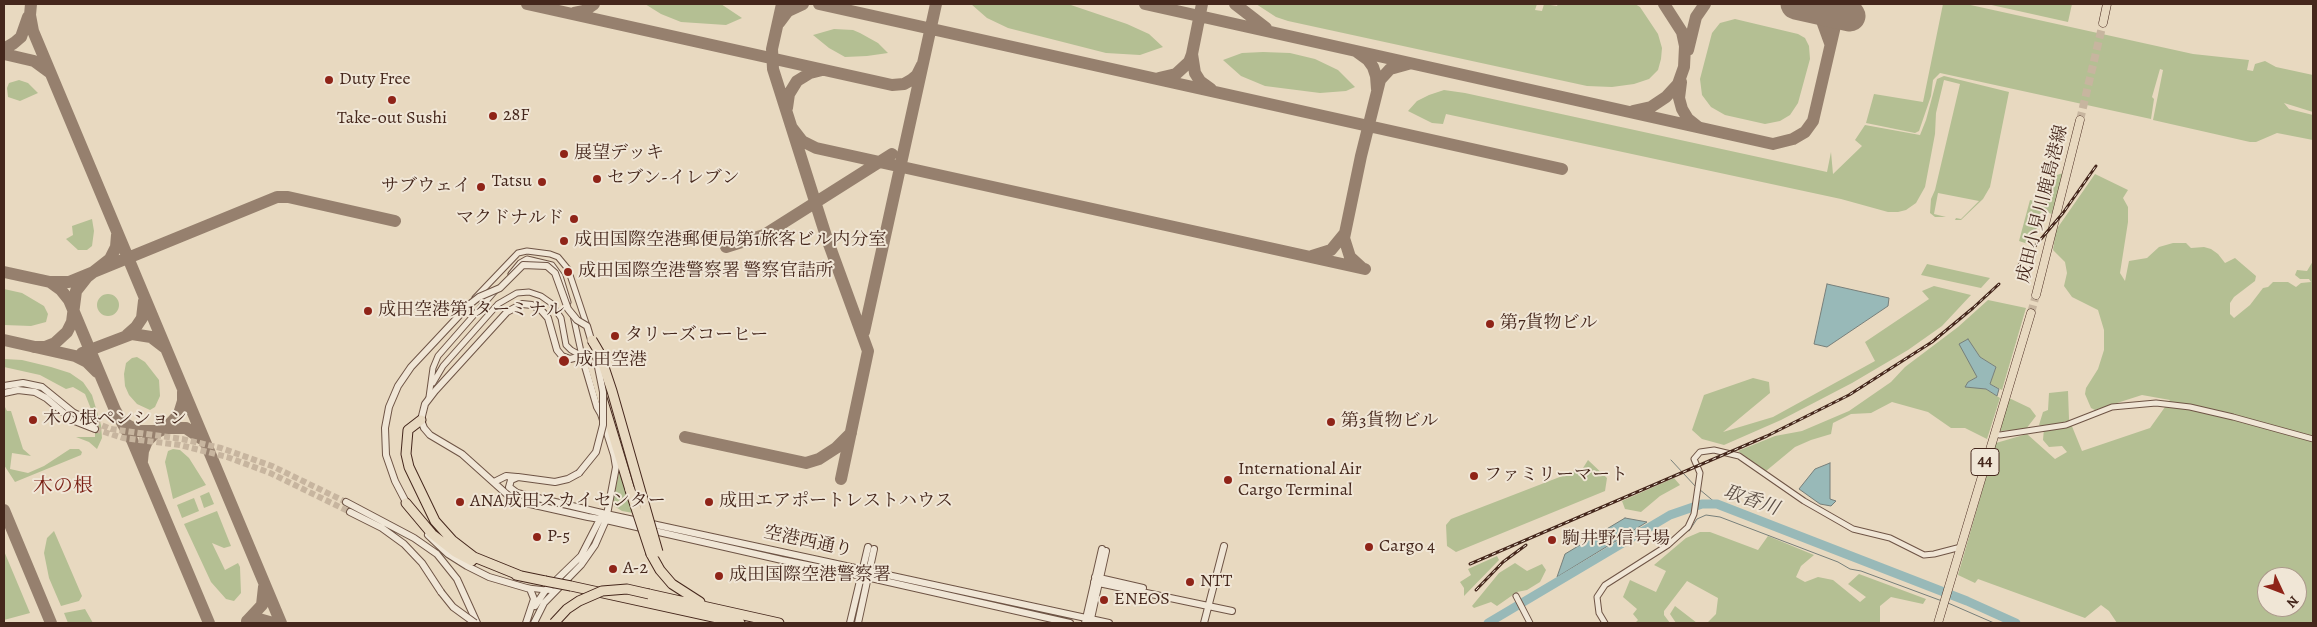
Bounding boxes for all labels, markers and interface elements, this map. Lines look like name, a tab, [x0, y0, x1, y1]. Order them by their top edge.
place label: Duty Free	[339, 69, 411, 91]
marker: Duty Free	[323, 74, 335, 86]
marker: Take-out Sushi	[386, 94, 398, 106]
place label: 28F	[503, 105, 529, 127]
place label: Take-out Sushi	[337, 108, 447, 130]
marker: 28F	[487, 110, 499, 122]
street label: 成田小見川鹿島港線	[2013, 123, 2073, 285]
place label: 展望デッキ	[574, 143, 664, 165]
marker: 展望デッキ	[558, 148, 570, 160]
place label: セブン-イレブン	[607, 168, 740, 190]
place label: Tatsu	[492, 171, 532, 193]
marker: セブン-イレブン	[591, 173, 603, 185]
place label: サブウェイ	[381, 176, 471, 198]
marker: Tatsu	[536, 176, 548, 188]
marker: サブウェイ	[475, 181, 487, 193]
place label: マクドナルド	[456, 208, 564, 230]
marker: マクドナルド	[568, 213, 580, 225]
place label: 成田国際空港郵便局第1旅客ビル内分室	[574, 230, 886, 252]
marker: 成田国際空港郵便局第1旅客ビル内分室	[558, 235, 570, 247]
place label: 成田国際空港警察署 警察官詰所	[578, 261, 834, 283]
marker: 成田国際空港警察署 警察官詰所	[562, 266, 574, 278]
place label: 成田空港第1ターミナル	[378, 300, 564, 322]
marker: 成田空港第1ターミナル	[362, 305, 374, 317]
place label: 第7貨物ビル	[1500, 313, 1598, 335]
marker: 第7貨物ビル	[1484, 318, 1496, 330]
place label: タリーズコーヒー	[625, 325, 768, 347]
marker: タリーズコーヒー	[609, 330, 621, 342]
place label: 成田空港	[575, 350, 647, 372]
marker: 成田空港	[557, 354, 571, 368]
place label: 木の根ペンション	[43, 409, 187, 431]
place label: 第3貨物ビル	[1341, 411, 1438, 433]
marker: 木の根ペンション	[27, 414, 39, 426]
marker: 第3貨物ビル	[1325, 416, 1337, 428]
road number: 44	[1971, 448, 1999, 476]
place label: International Air Cargo Terminal	[1238, 459, 1362, 502]
place label: ファミリーマート	[1484, 465, 1628, 487]
marker: ファミリーマート	[1468, 470, 1480, 482]
marker: International Air Cargo Terminal	[1222, 474, 1234, 486]
district label: 木の根	[33, 475, 93, 499]
water label: 取香川	[1720, 481, 1782, 521]
place label: ANA成田スカイセンター	[470, 491, 666, 513]
place label: 成田エアポートレストハウス	[719, 491, 953, 513]
marker: ANA成田スカイセンター	[454, 496, 466, 508]
marker: 成田エアポートレストハウス	[703, 496, 715, 508]
street label: 空港西通り	[762, 522, 854, 562]
place label: P-5	[547, 526, 570, 548]
place label: 駒井野信号場	[1562, 529, 1670, 551]
marker: P-5	[531, 531, 543, 543]
marker: 駒井野信号場	[1546, 534, 1558, 546]
place label: Cargo 4	[1379, 536, 1435, 558]
marker: Cargo 4	[1363, 541, 1375, 553]
place label: A-2	[623, 558, 648, 580]
marker: A-2	[607, 563, 619, 575]
place label: 成田国際空港警察署	[729, 565, 891, 587]
north arrow	[2257, 567, 2307, 617]
marker: 成田国際空港警察署	[713, 570, 725, 582]
place label: NTT	[1200, 571, 1232, 593]
marker: NTT	[1184, 576, 1196, 588]
place label: ENEOS	[1114, 589, 1170, 611]
text: N	[2282, 592, 2303, 612]
marker: ENEOS	[1098, 594, 1110, 606]

